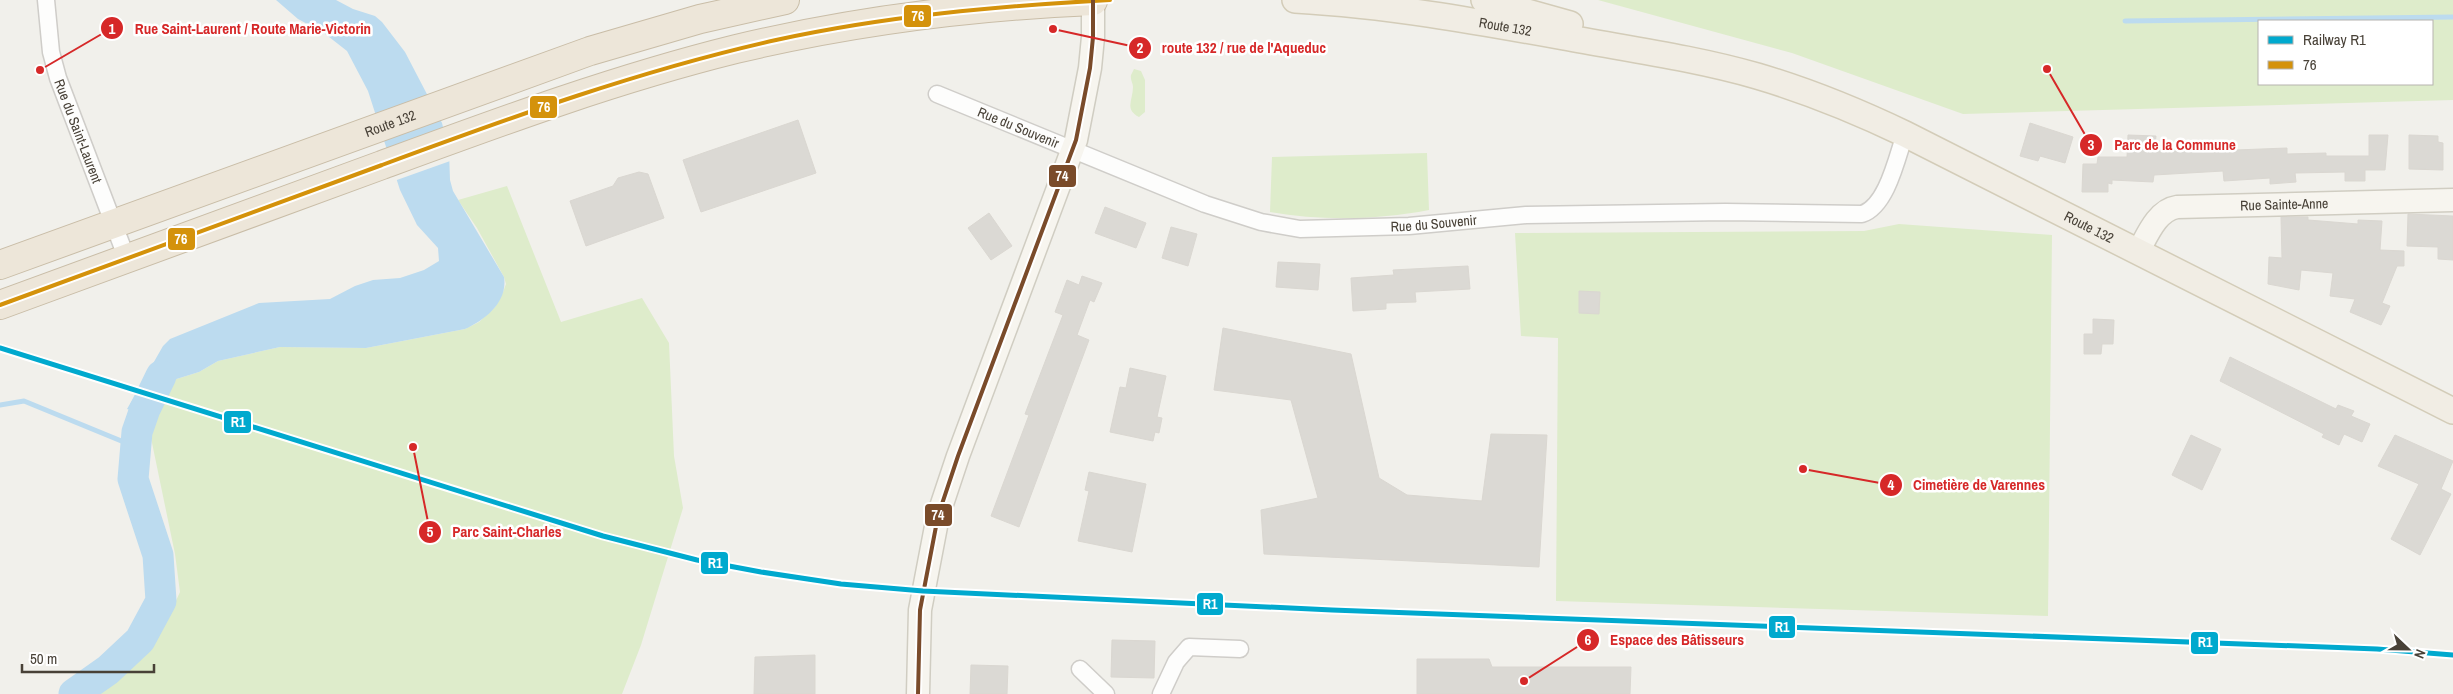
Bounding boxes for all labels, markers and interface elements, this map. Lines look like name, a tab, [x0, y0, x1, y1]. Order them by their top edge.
line badge: 76	[903, 4, 932, 28]
text: 76	[912, 7, 924, 25]
callout: Rue Saint-Laurent / Route Marie-Victorin	[100, 13, 381, 43]
street label: Route 132	[1478, 13, 1533, 40]
text: 1	[109, 18, 116, 39]
text: Rue Saint-Laurent / Route Marie-Victorin	[135, 18, 371, 39]
legend	[2258, 20, 2433, 85]
text: Railway R1	[2303, 29, 2366, 50]
callout: route 132 / rue de l'Aqueduc	[1127, 33, 1337, 63]
text: 2	[1137, 37, 1144, 58]
text: route 132 / rue de l'Aqueduc	[1162, 37, 1326, 58]
text: 76	[2303, 54, 2317, 75]
street label: Rue du Saint-Laurent	[50, 77, 106, 186]
line badge: 76	[529, 95, 558, 119]
text: 76	[538, 98, 550, 116]
street label: Rue du Souvenir	[975, 103, 1062, 152]
street label: Route 132	[362, 106, 418, 141]
callout: Parc de la Commune	[2079, 130, 2245, 160]
text: 3	[2088, 134, 2095, 155]
text: Parc de la Commune	[2114, 134, 2236, 155]
line badge: 74	[1048, 164, 1077, 188]
text: 74	[1056, 167, 1069, 185]
street label: Rue Sainte-Anne	[2240, 194, 2329, 214]
street label: Route 132	[2061, 207, 2117, 247]
street label: Rue du Souvenir	[1390, 211, 1478, 236]
line badge: 76	[167, 227, 196, 251]
text: 76	[175, 230, 187, 248]
line badge: R1	[223, 410, 252, 434]
text: R1	[231, 413, 246, 431]
callout: Cimetière de Varennes	[1878, 470, 2055, 500]
text: 4	[1888, 474, 1895, 495]
text: Cimetière de Varennes	[1913, 474, 2045, 495]
line badge: 74	[924, 503, 953, 527]
text: 74	[932, 506, 945, 524]
callout: Parc Saint-Charles	[417, 517, 572, 547]
text: 5	[427, 521, 434, 542]
text: Parc Saint-Charles	[452, 521, 562, 542]
line badge: R1	[700, 551, 729, 575]
text: R1	[708, 554, 723, 572]
line badge: R1	[1196, 592, 1224, 616]
text: R1	[1203, 595, 1218, 613]
line badge: R1	[1768, 615, 1796, 639]
text: R1	[1775, 618, 1790, 636]
north arrow	[2383, 624, 2433, 674]
callout: Espace des Bâtisseurs	[1575, 625, 1754, 655]
text: 6	[1585, 629, 1592, 650]
text: Espace des Bâtisseurs	[1610, 629, 1744, 650]
line badge: R1	[2190, 631, 2219, 655]
text: R1	[2198, 633, 2213, 651]
scale bar	[22, 642, 155, 674]
text: N	[2410, 647, 2430, 661]
text: 50 m	[30, 648, 57, 669]

